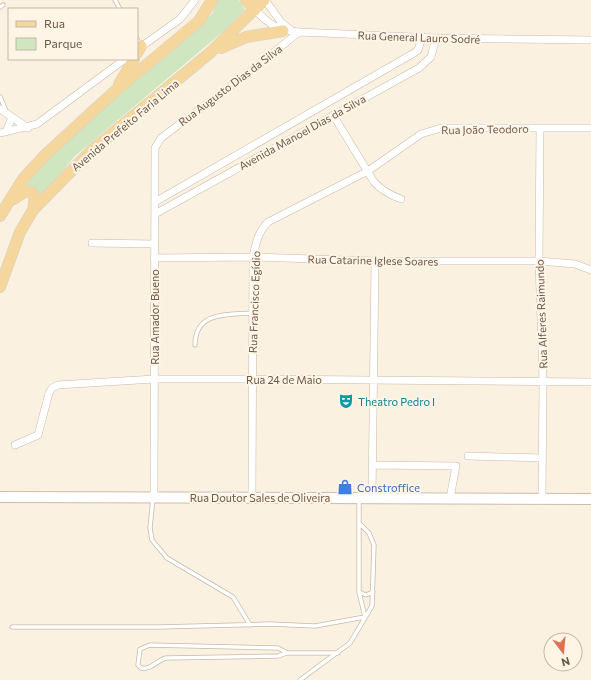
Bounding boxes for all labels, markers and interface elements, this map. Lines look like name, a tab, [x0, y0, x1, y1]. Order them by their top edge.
legend	[8, 8, 138, 60]
text: Rua	[44, 16, 65, 30]
street label: Rua General Lauro Sodré	[357, 28, 481, 46]
text: Parque	[44, 36, 82, 50]
street label: Rua Augusto Dias da Silva	[176, 42, 284, 128]
street label: Avenida Prefeito Faria Lima	[69, 76, 181, 174]
street label: Avenida Manoel Dias da Silva	[236, 92, 368, 172]
street label: Rua João Teodoro	[441, 122, 529, 137]
street label: Rua Francisco Egídio	[246, 250, 262, 353]
street label: Rua Catarine Iglese Soares	[308, 252, 438, 268]
street label: Rua Alferes Raimundo	[533, 259, 549, 369]
street label: Rua Amador Bueno	[148, 269, 161, 365]
street label: Rua 24 de Maio	[246, 373, 322, 386]
theatre icon: Theatro Pedro I	[337, 392, 355, 410]
place label: Theatro Pedro I	[358, 395, 435, 408]
shop icon: Constroffice	[336, 478, 354, 496]
place label: Constroffice	[357, 481, 420, 494]
street label: Rua Doutor Sales de Oliveira	[190, 491, 330, 504]
north arrow	[543, 632, 583, 672]
text: N	[560, 655, 572, 669]

